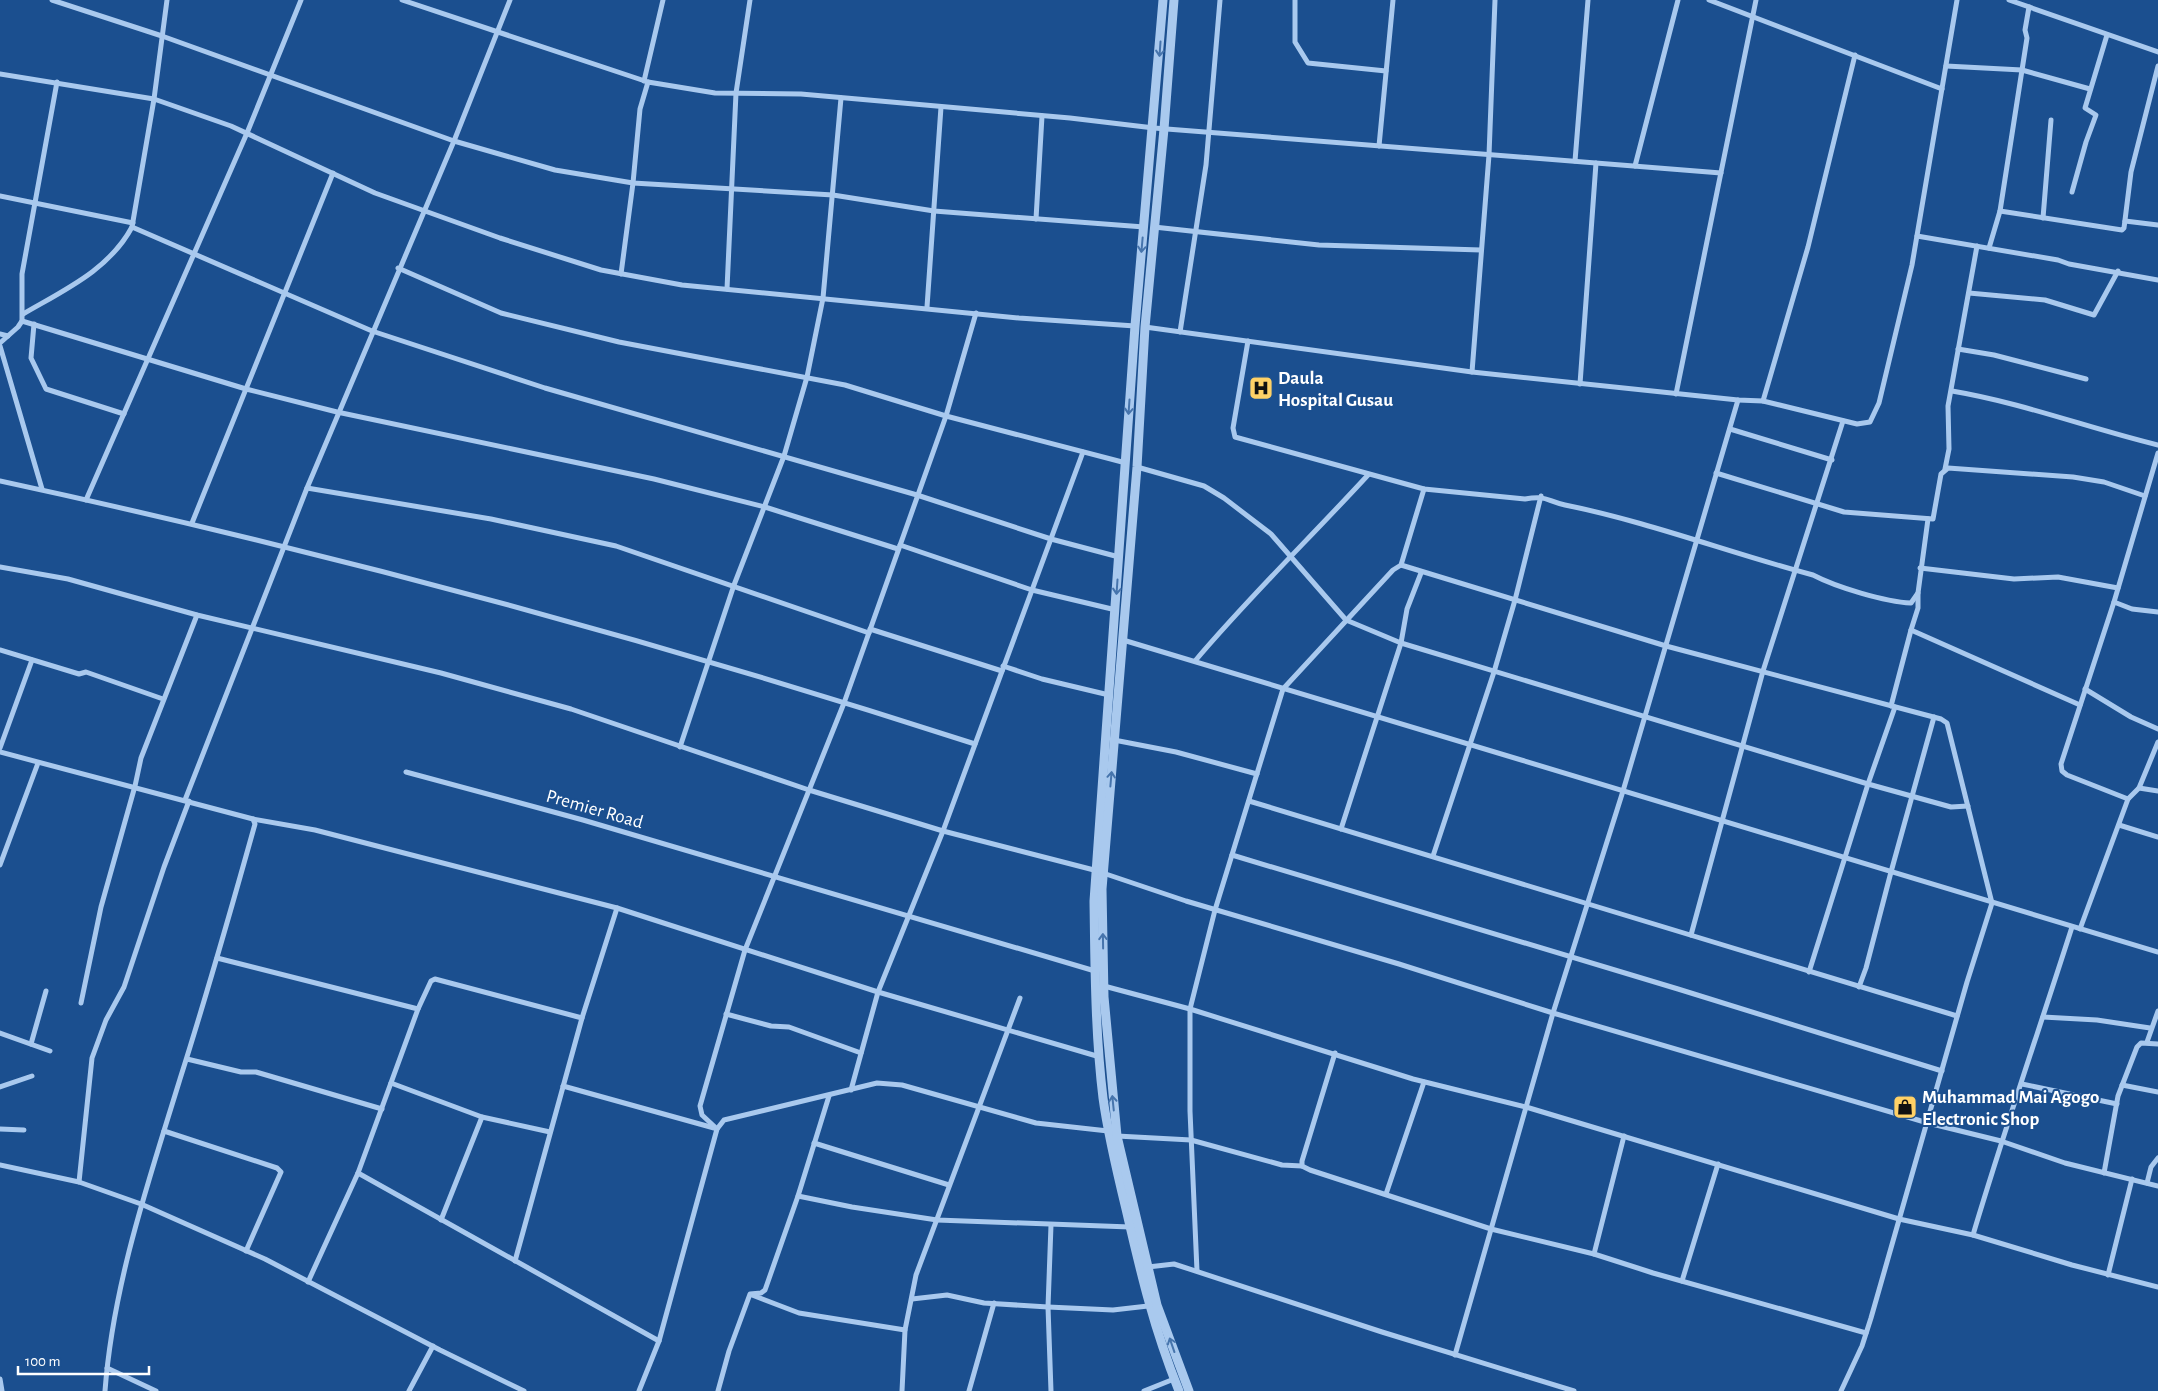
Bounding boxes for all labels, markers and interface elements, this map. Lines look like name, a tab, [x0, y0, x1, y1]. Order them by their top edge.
one-way arrow	[1155, 40, 1164, 56]
one-way arrow	[1137, 237, 1147, 253]
place label: Daula Hospital Gusau	[1278, 369, 1393, 410]
hospital icon: Daula Hospital Gusau	[1248, 375, 1274, 401]
one-way arrow	[1125, 399, 1134, 415]
one-way arrow	[1113, 579, 1122, 595]
one-way arrow	[1106, 771, 1116, 787]
street label: Premier Road	[544, 787, 645, 832]
one-way arrow	[1098, 933, 1108, 950]
place label: Muhammad Mai Agogo Electronic Shop	[1922, 1088, 2099, 1129]
shop icon: Muhammad Mai Agogo Electronic Shop	[1892, 1094, 1918, 1120]
one-way arrow	[1108, 1095, 1118, 1111]
one-way arrow	[1167, 1338, 1176, 1354]
scale bar	[18, 1344, 149, 1376]
text: 100 m	[25, 1354, 60, 1369]

